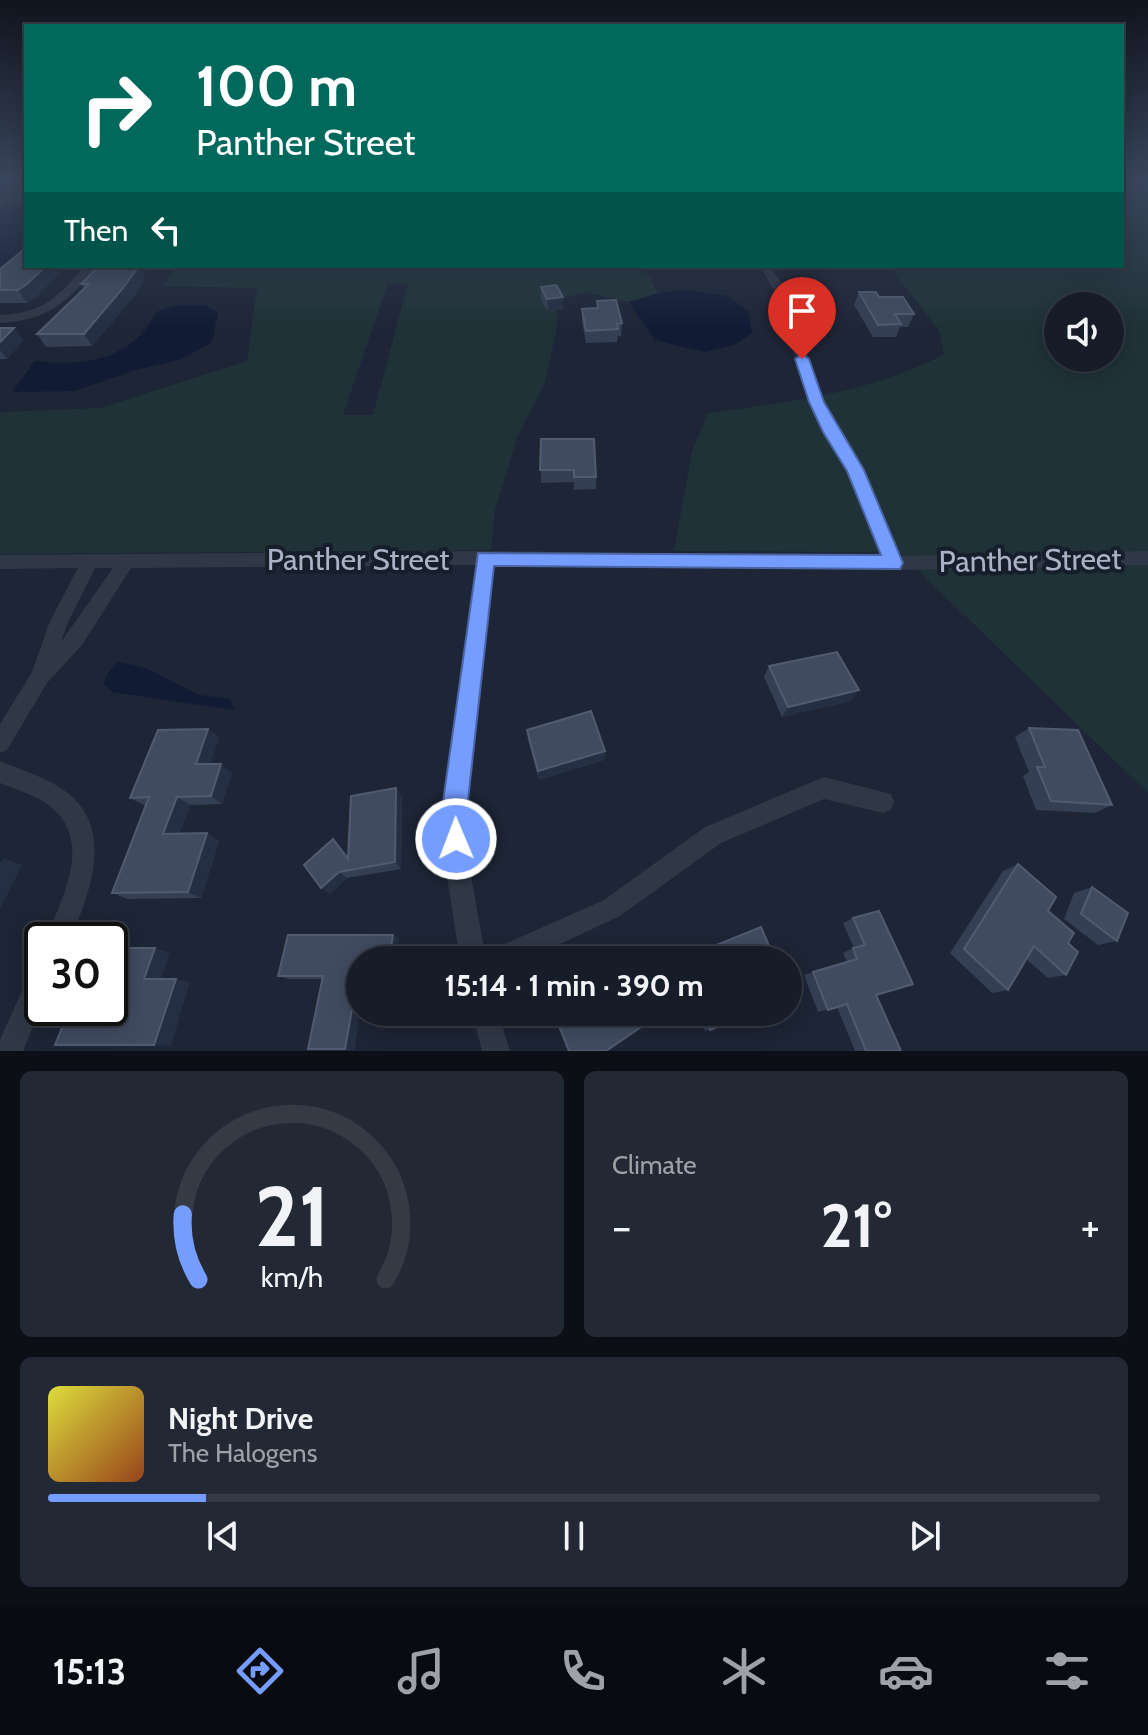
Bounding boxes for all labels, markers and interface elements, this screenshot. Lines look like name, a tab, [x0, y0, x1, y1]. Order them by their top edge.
text: 100 m	[196, 52, 357, 120]
icon: right	[64, 56, 168, 160]
text: Panther Street	[196, 120, 415, 164]
icon: left	[144, 208, 188, 252]
text: Then	[64, 212, 128, 249]
pin	[768, 277, 836, 359]
icon: arrive	[780, 289, 824, 333]
map controls	[1044, 292, 1124, 372]
button: sound	[1044, 292, 1124, 372]
street label: Panther Street	[938, 540, 1122, 580]
street label: Panther Street	[267, 541, 449, 578]
position arrow	[414, 797, 498, 881]
speed limit sign: 30	[24, 922, 128, 1026]
text: 15:14 · 1 min · 390 m	[444, 967, 704, 1004]
text: Climate	[612, 1149, 697, 1181]
text: 21	[255, 1166, 329, 1267]
text: 21°	[820, 1189, 892, 1262]
text: −	[612, 1200, 631, 1253]
text: +	[1081, 1200, 1100, 1253]
text: km/h	[261, 1259, 323, 1294]
text: Night Drive	[168, 1400, 313, 1437]
text: The Halogens	[168, 1437, 317, 1469]
icon: previous	[201, 1514, 245, 1558]
icon: pause	[552, 1514, 596, 1558]
icon: next	[903, 1514, 947, 1558]
icon: directions	[232, 1643, 288, 1699]
icon: music	[393, 1643, 449, 1699]
icon: phone	[555, 1643, 611, 1699]
icon: climate	[716, 1643, 772, 1699]
icon: car	[878, 1643, 934, 1699]
icon: filters	[1039, 1643, 1095, 1699]
text: 15:13	[53, 1649, 126, 1693]

